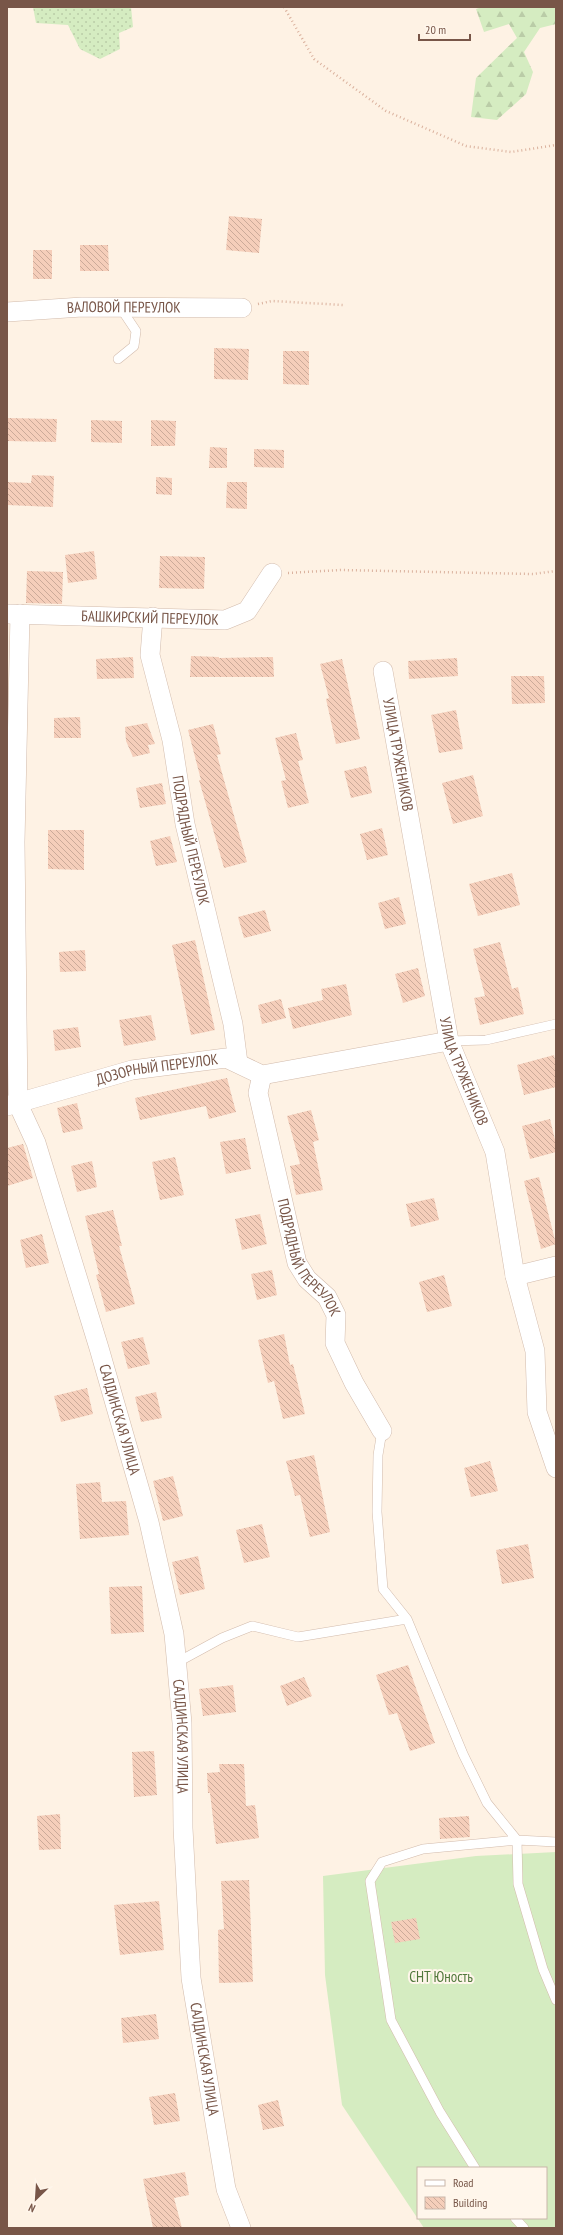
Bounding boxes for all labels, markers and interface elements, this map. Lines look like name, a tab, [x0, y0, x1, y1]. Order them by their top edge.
scale bar	[419, 16, 470, 42]
text: 20 m	[425, 22, 446, 37]
street label: ВАЛОВОЙ ПЕРЕУЛОК	[66, 297, 181, 317]
street label: БАШКИРСКИЙ ПЕРЕУЛОК	[81, 606, 220, 629]
street label: УЛИЦА ТРУЖЕНИКОВ	[379, 696, 418, 813]
street label: ПОДРЯДНЫЙ ПЕРЕУЛОК	[169, 774, 214, 907]
street label: УЛИЦА ТРУЖЕНИКОВ	[436, 1015, 493, 1128]
street label: ДОЗОРНЫЙ ПЕРЕУЛОК	[94, 1049, 220, 1089]
street label: ПОДРЯДНЫЙ ПЕРЕУЛОК	[274, 1197, 345, 1320]
street label: САЛДИНСКАЯ УЛИЦА	[95, 1362, 145, 1478]
street label: САЛДИНСКАЯ УЛИЦА	[169, 1679, 193, 1794]
park label: СНТ Юность	[409, 1967, 473, 1986]
street label: САЛДИНСКАЯ УЛИЦА	[186, 2001, 224, 2118]
legend	[417, 2167, 547, 2219]
text: Road	[453, 2175, 473, 2190]
north arrow	[16, 2179, 56, 2219]
text: Building	[453, 2195, 488, 2210]
text: N	[26, 2200, 37, 2216]

